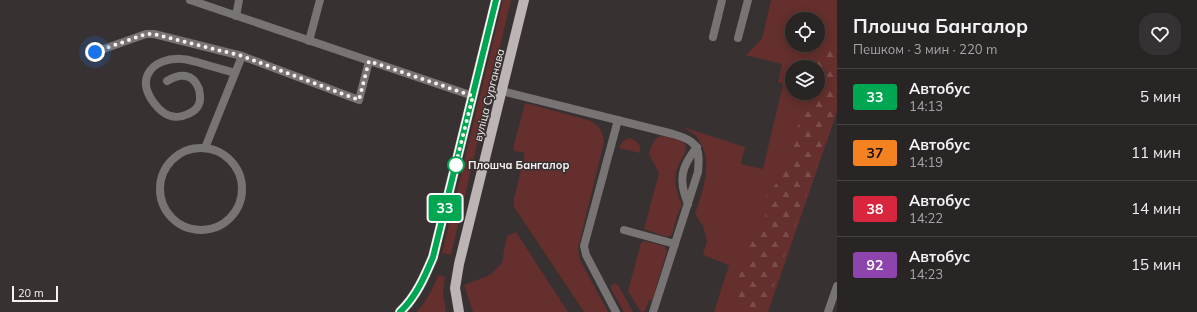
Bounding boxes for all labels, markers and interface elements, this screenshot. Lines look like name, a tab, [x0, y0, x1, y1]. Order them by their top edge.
map controls	[785, 12, 825, 100]
button: locate	[785, 12, 825, 52]
button: heart	[1139, 13, 1181, 55]
text: Плошча Бангалор	[853, 14, 1028, 38]
text: Пешком · 3 мин · 220 m	[853, 41, 997, 57]
your location	[85, 42, 105, 62]
street label: вуліца Сурганава	[471, 47, 507, 143]
button: layers	[785, 60, 825, 100]
text: Автобус	[909, 79, 970, 98]
text: 5 мин	[1140, 87, 1181, 106]
text: 33	[867, 88, 883, 106]
text: 14:13	[909, 98, 943, 114]
text: Автобус	[909, 135, 970, 154]
text: 11 мин	[1131, 143, 1181, 162]
text: 37	[867, 144, 883, 162]
text: 14:19	[909, 154, 943, 170]
marker: Плошча Бангалор	[447, 156, 465, 174]
place label: Плошча Бангалор	[468, 158, 569, 172]
text: Автобус	[909, 191, 970, 210]
line badge: 33	[427, 195, 463, 221]
text: 33	[437, 199, 453, 217]
text: 14 мин	[1131, 199, 1181, 218]
text: 38	[867, 200, 883, 218]
text: 14:22	[909, 210, 943, 226]
text: Автобус	[909, 247, 970, 266]
text: 15 мин	[1131, 255, 1181, 274]
text: 92	[867, 256, 883, 274]
text: 14:23	[909, 266, 943, 282]
scale bar	[12, 284, 58, 303]
text: 20 m	[18, 286, 44, 300]

